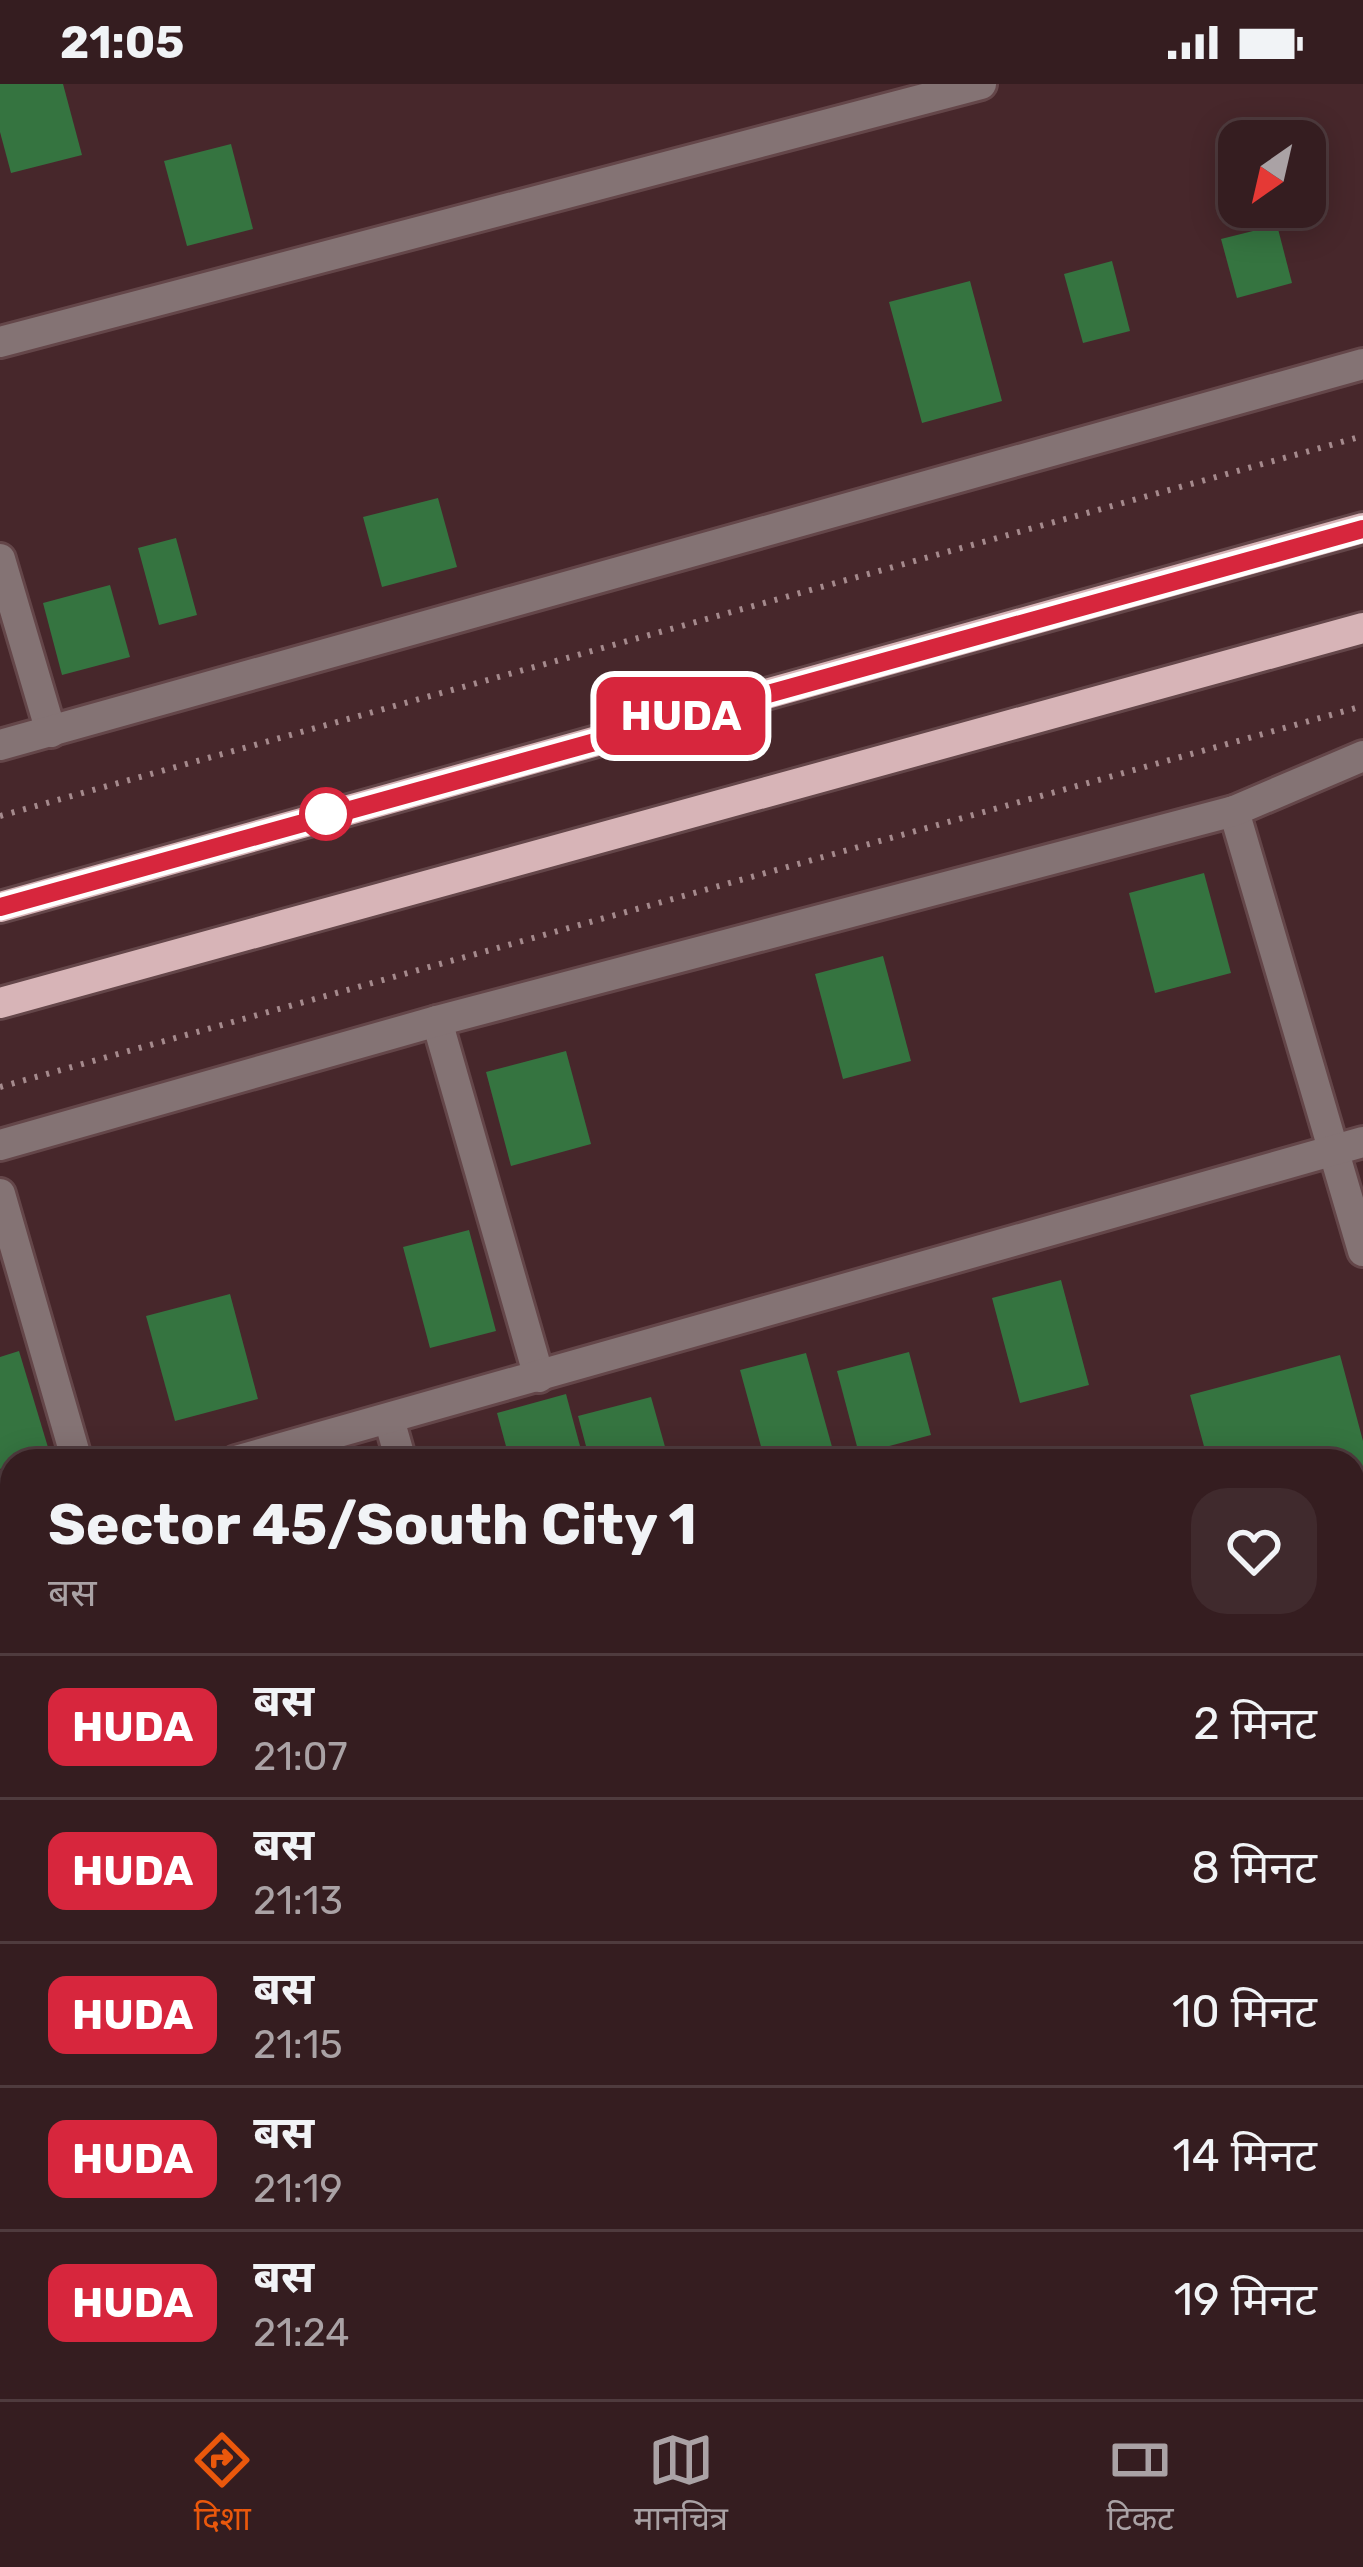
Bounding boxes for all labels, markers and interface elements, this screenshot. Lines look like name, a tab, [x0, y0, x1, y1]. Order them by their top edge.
text: 21:05	[60, 16, 184, 69]
north arrow	[1218, 120, 1326, 228]
map controls	[1218, 120, 1326, 228]
line badge: HUDA	[597, 677, 765, 755]
text: HUDA	[620, 691, 742, 741]
unlabelled marker	[301, 789, 351, 839]
button: heart	[1191, 1488, 1317, 1614]
text: Sector 45/South City 1	[48, 1491, 697, 1558]
text: बस	[48, 1570, 97, 1616]
text: बस	[253, 1674, 314, 1727]
text: 2 मिनट	[1193, 1697, 1317, 1750]
text: HUDA	[72, 1702, 193, 1752]
text: 21:07	[253, 1734, 348, 1780]
text: बस	[253, 1818, 314, 1871]
text: 8 मिनट	[1191, 1841, 1317, 1894]
text: HUDA	[72, 1846, 193, 1896]
text: 21:13	[253, 1878, 343, 1924]
text: बस	[253, 1962, 314, 2015]
text: 10 मिनट	[1172, 1985, 1317, 2038]
text: HUDA	[72, 1990, 193, 2040]
text: 21:15	[253, 2022, 343, 2068]
text: बस	[253, 2106, 314, 2159]
text: 14 मिनट	[1173, 2129, 1317, 2182]
text: HUDA	[72, 2134, 193, 2184]
text: 21:19	[253, 2166, 343, 2212]
text: बस	[253, 2250, 314, 2303]
text: 19 मिनट	[1174, 2273, 1317, 2326]
text: HUDA	[72, 2278, 193, 2328]
text: 21:24	[253, 2310, 350, 2356]
tab: दिशा	[189, 2427, 255, 2543]
tab: मानचित्र	[634, 2427, 728, 2543]
tab: टिकट	[1107, 2427, 1174, 2543]

